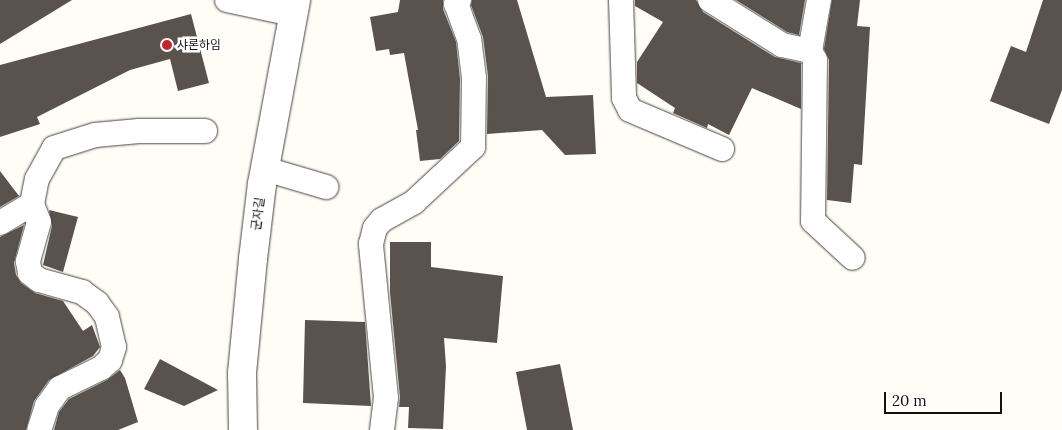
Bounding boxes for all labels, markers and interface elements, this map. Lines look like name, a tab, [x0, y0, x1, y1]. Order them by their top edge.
place label: 샤론하임	[177, 38, 221, 52]
marker: 샤론하임	[161, 39, 173, 51]
street label: 군자길	[249, 197, 267, 231]
scale bar	[887, 382, 1004, 414]
text: 20 m	[892, 391, 927, 410]

